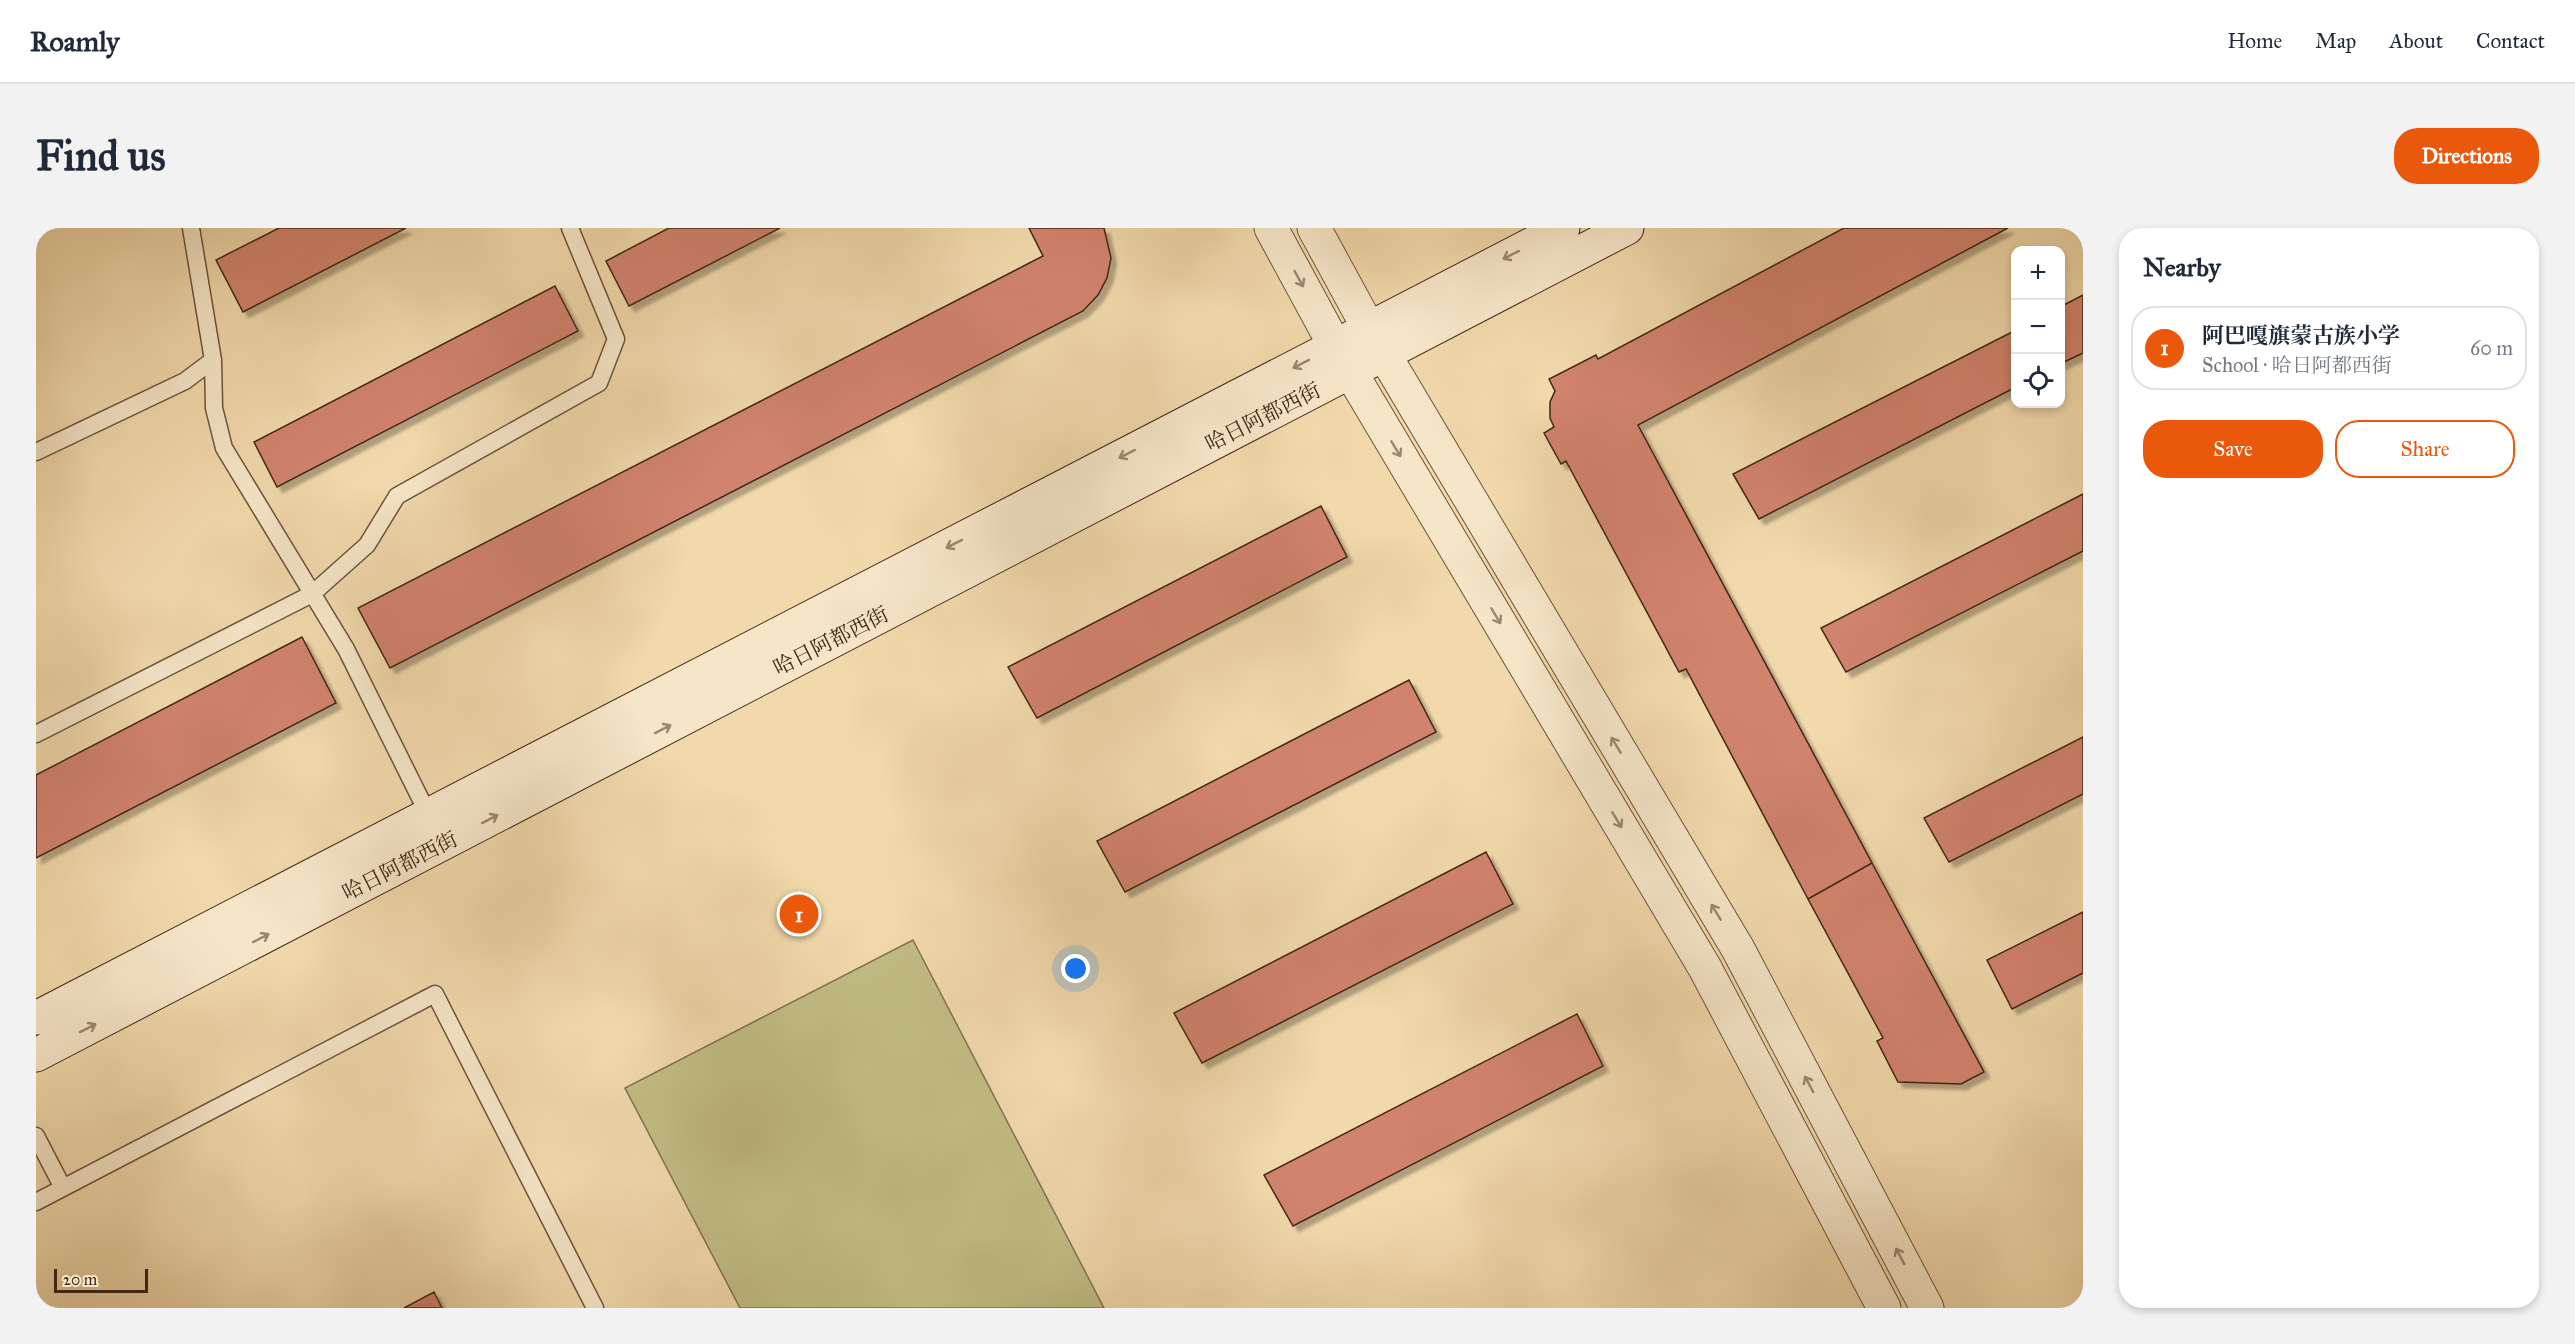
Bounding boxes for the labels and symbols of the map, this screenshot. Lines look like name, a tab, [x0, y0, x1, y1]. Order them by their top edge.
one-way arrow	[1503, 249, 1520, 261]
one-way arrow	[1294, 270, 1305, 288]
one-way arrow	[1292, 359, 1310, 370]
street label: 哈日阿都西街	[1201, 377, 1325, 457]
one-way arrow	[1391, 440, 1403, 457]
one-way arrow	[1119, 449, 1137, 460]
one-way arrow	[946, 538, 964, 550]
street label: 哈日阿都西街	[769, 601, 893, 681]
one-way arrow	[1490, 607, 1502, 624]
one-way arrow	[654, 723, 671, 735]
one-way arrow	[1610, 737, 1622, 754]
one-way arrow	[1612, 811, 1624, 828]
one-way arrow	[481, 813, 498, 825]
street label: 哈日阿都西街	[338, 826, 462, 906]
pin: 1	[780, 892, 819, 936]
one-way arrow	[1710, 904, 1722, 921]
one-way arrow	[252, 932, 269, 944]
your location	[1061, 954, 1090, 983]
one-way arrow	[79, 1022, 96, 1034]
one-way arrow	[1803, 1075, 1814, 1093]
one-way arrow	[1893, 1248, 1905, 1266]
scale bar	[54, 1266, 148, 1294]

